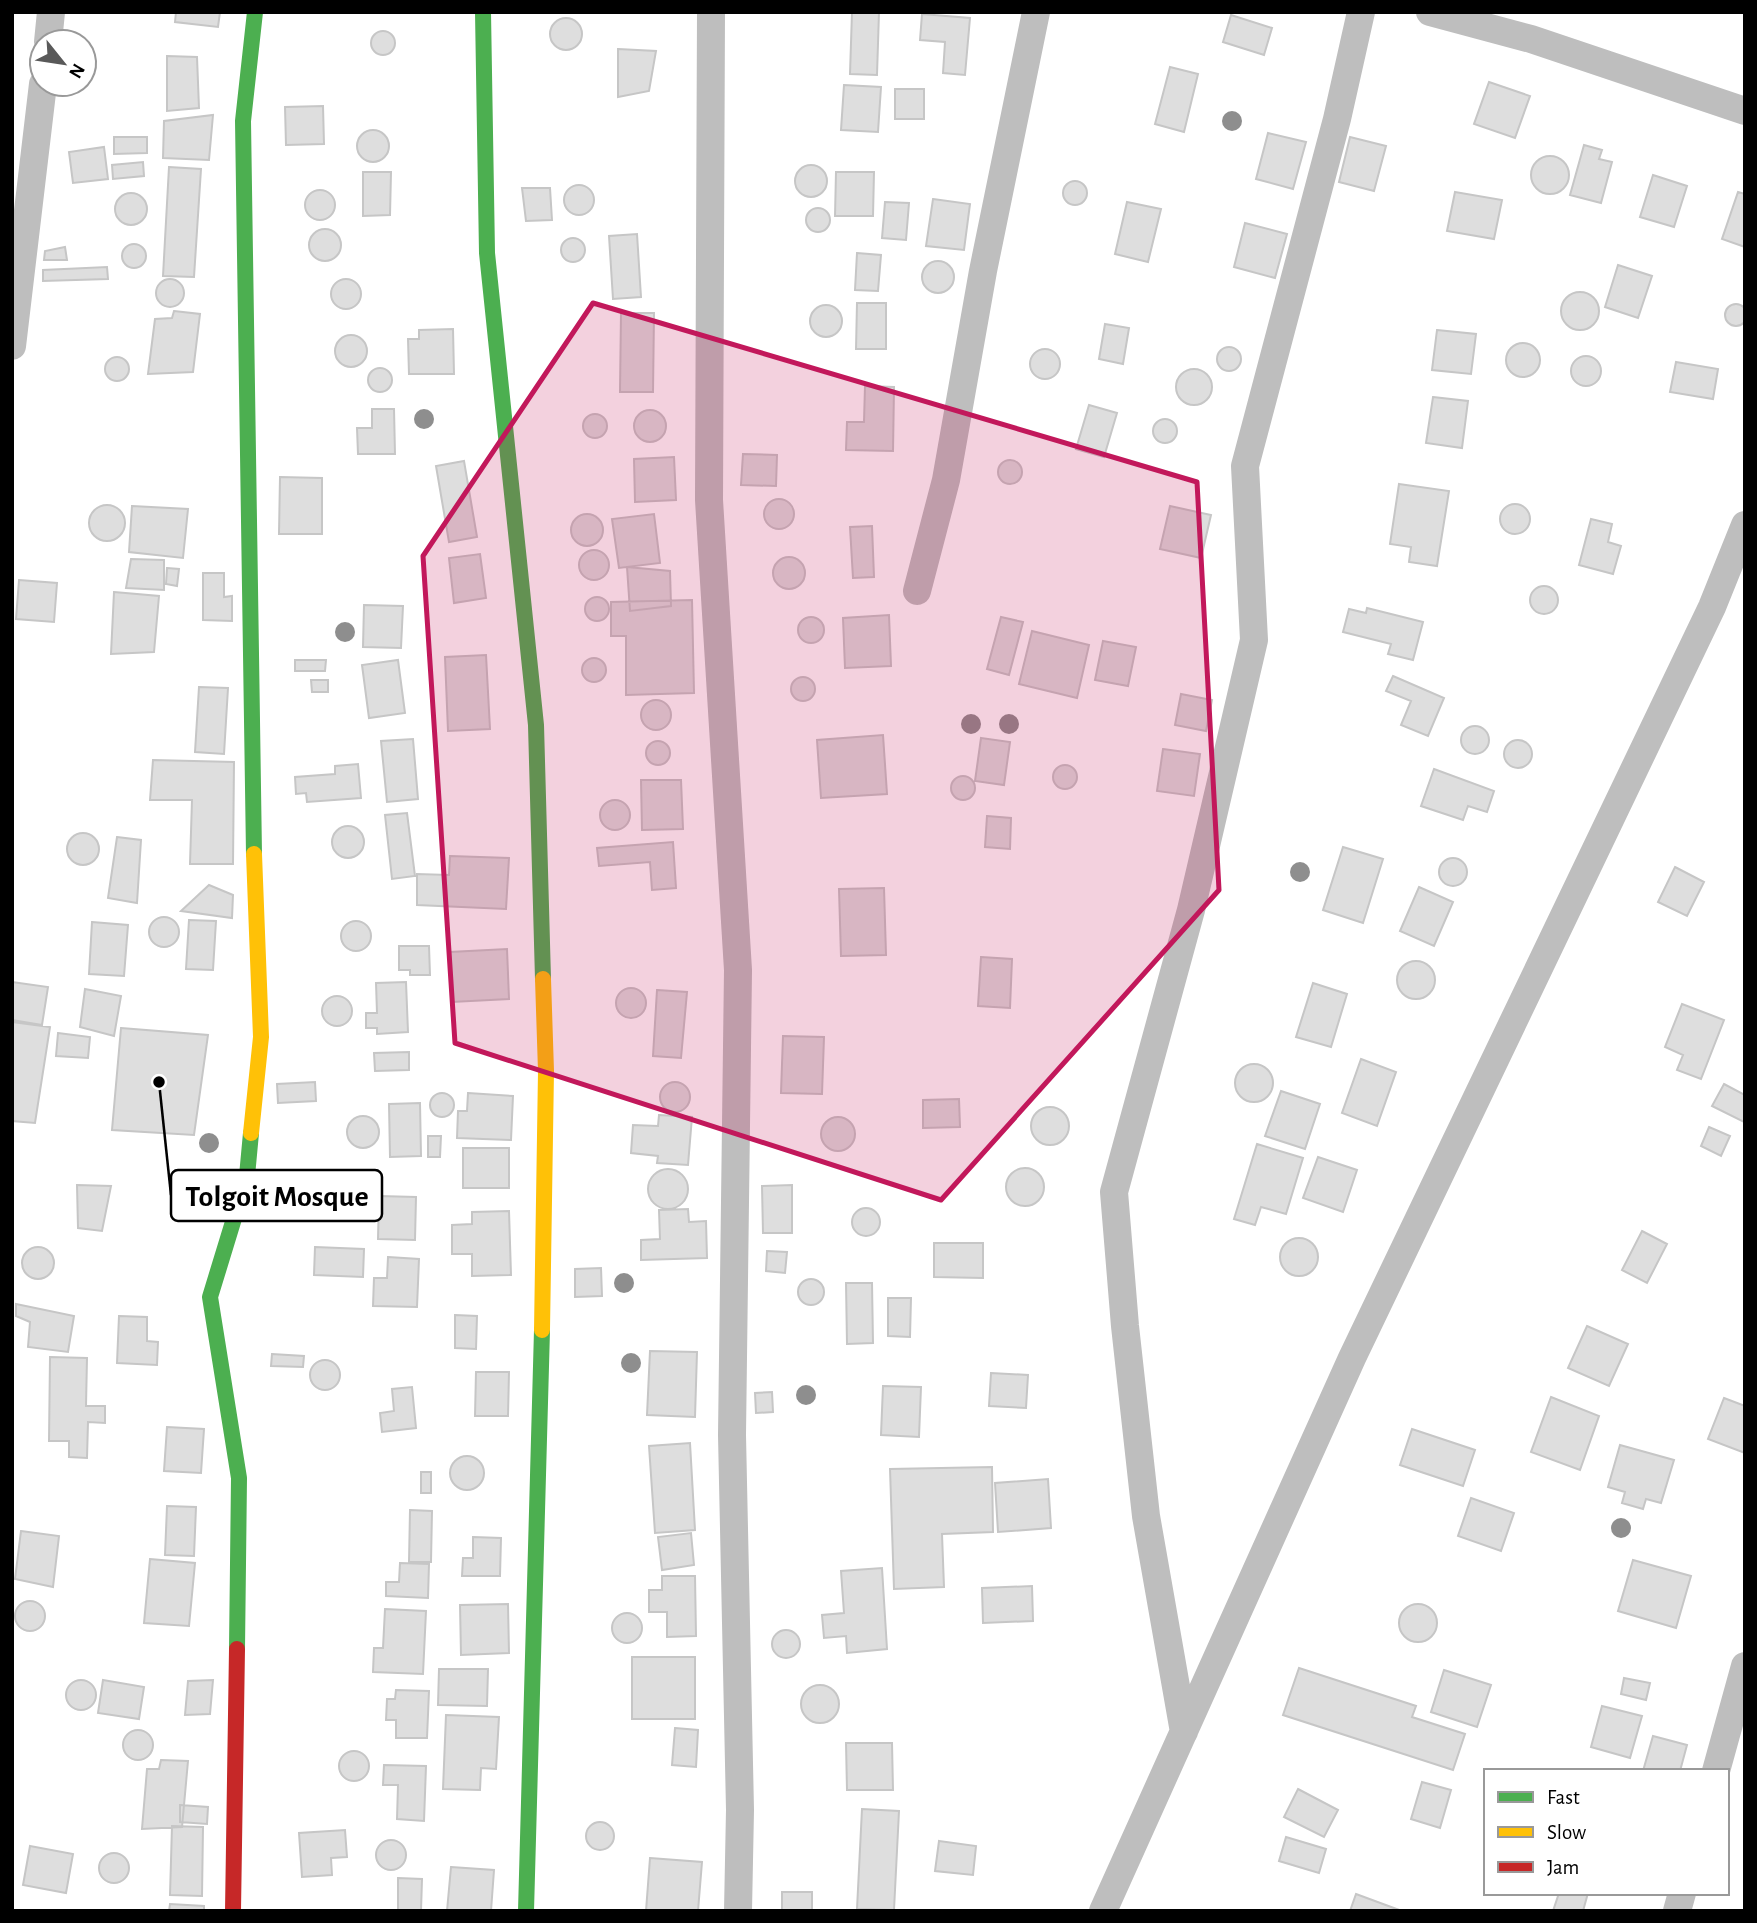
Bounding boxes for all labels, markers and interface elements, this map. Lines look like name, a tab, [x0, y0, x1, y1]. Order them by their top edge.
north arrow	[28, 28, 98, 98]
text: N	[65, 60, 88, 81]
callout: Tolgoit Mosque	[171, 1170, 382, 1221]
text: Tolgoit Mosque	[185, 1182, 369, 1212]
legend	[1484, 1769, 1729, 1895]
text: Fast	[1547, 1787, 1580, 1808]
text: Slow	[1547, 1822, 1586, 1843]
text: Jam	[1547, 1857, 1579, 1878]

